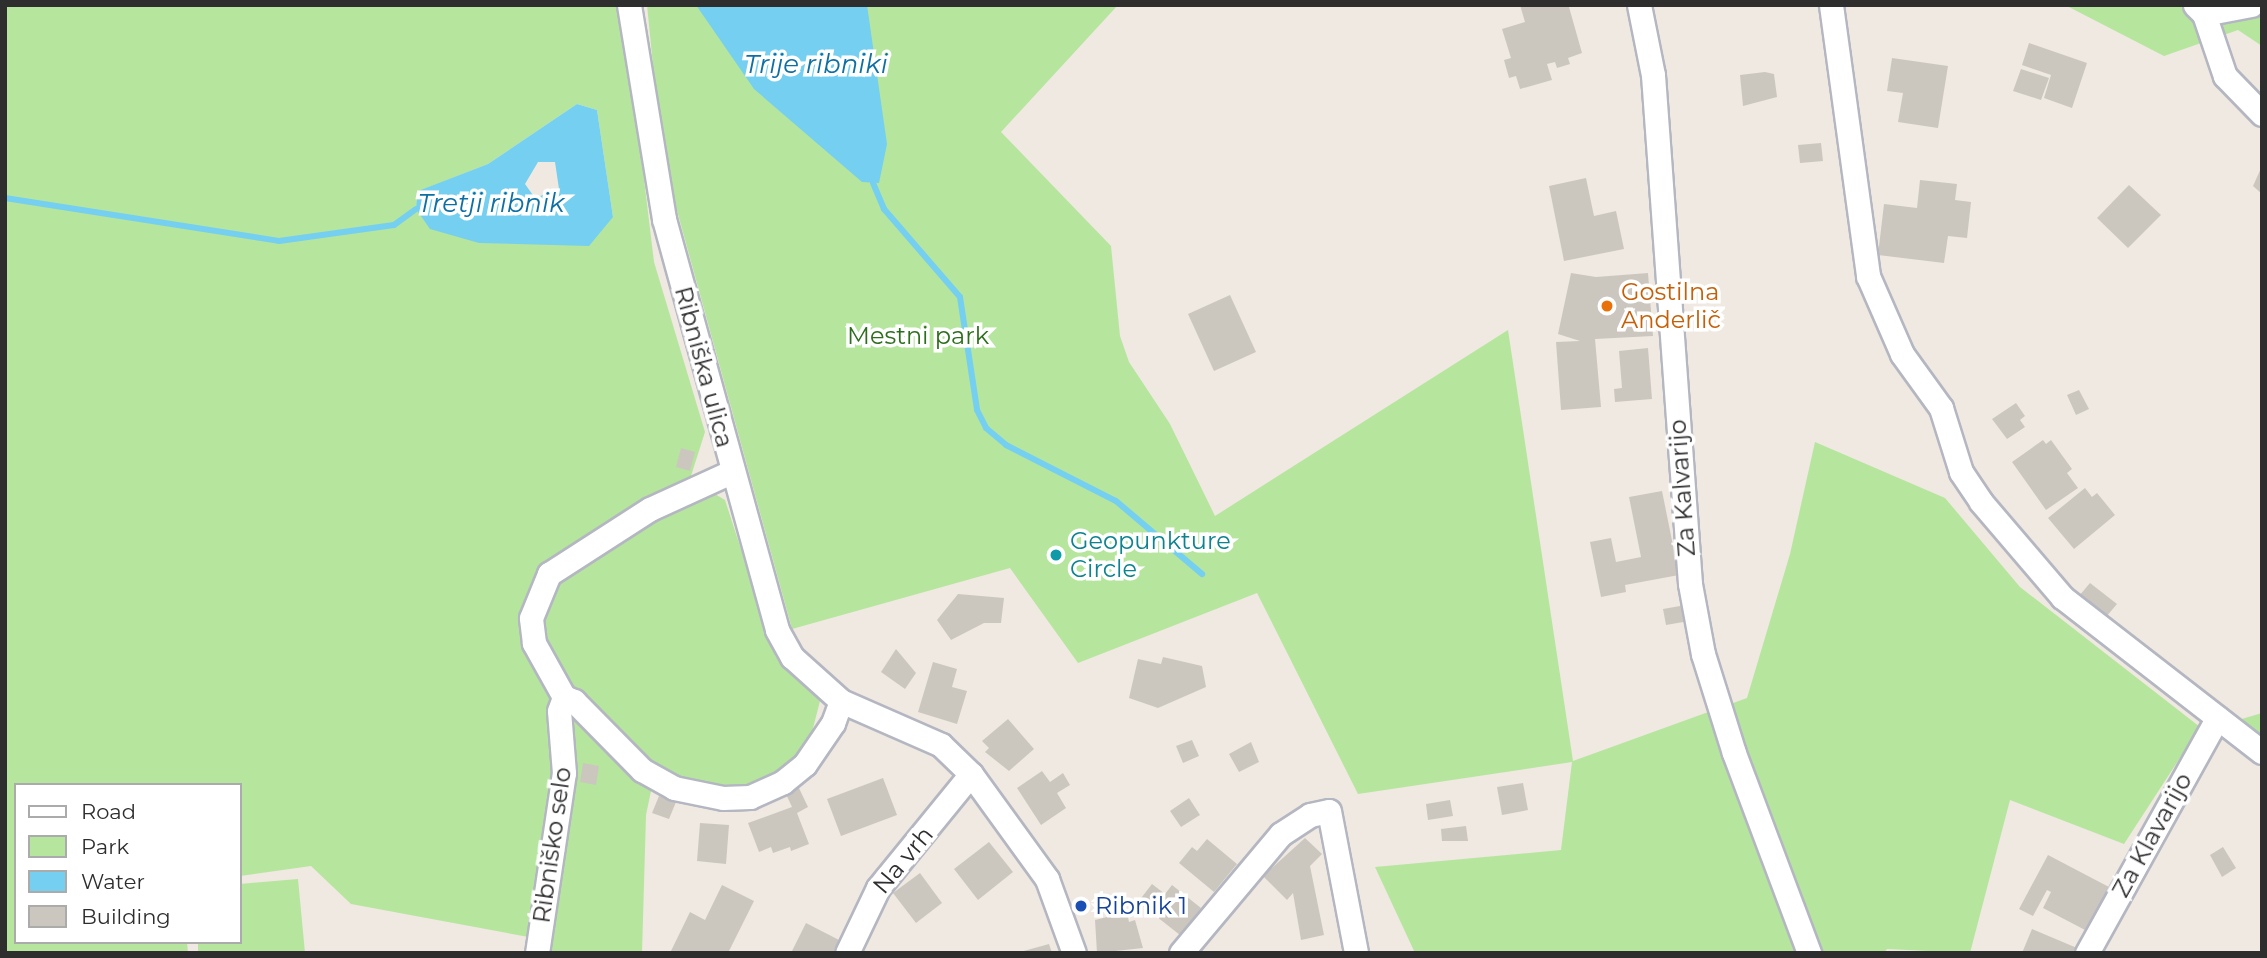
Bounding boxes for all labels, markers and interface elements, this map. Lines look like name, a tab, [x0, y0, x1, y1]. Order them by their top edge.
water label: Trije ribniki	[744, 49, 888, 81]
water label: Tretji ribnik	[418, 188, 564, 220]
place label: Gostilna Anderlič	[1621, 278, 1721, 334]
street label: Ribniška ulica	[669, 283, 739, 451]
marker: Gostilna Anderlič	[1599, 298, 1615, 314]
park label: Mestni park	[847, 322, 989, 350]
street label: Za Kalvarijo	[1663, 418, 1701, 558]
place label: Geopunkture Circle	[1070, 527, 1231, 583]
marker: Geopunkture Circle	[1048, 547, 1064, 563]
street label: Ribniško selo	[527, 765, 577, 925]
street label: Za Klavarijo	[2106, 768, 2198, 902]
legend	[14, 783, 242, 944]
text: Road	[81, 799, 136, 824]
street label: Na vrh	[867, 821, 939, 899]
text: Park	[81, 834, 129, 859]
text: Water	[81, 869, 145, 894]
place label: Ribnik 1	[1095, 892, 1187, 920]
marker: Ribnik 1	[1073, 898, 1089, 914]
text: Building	[81, 904, 171, 929]

